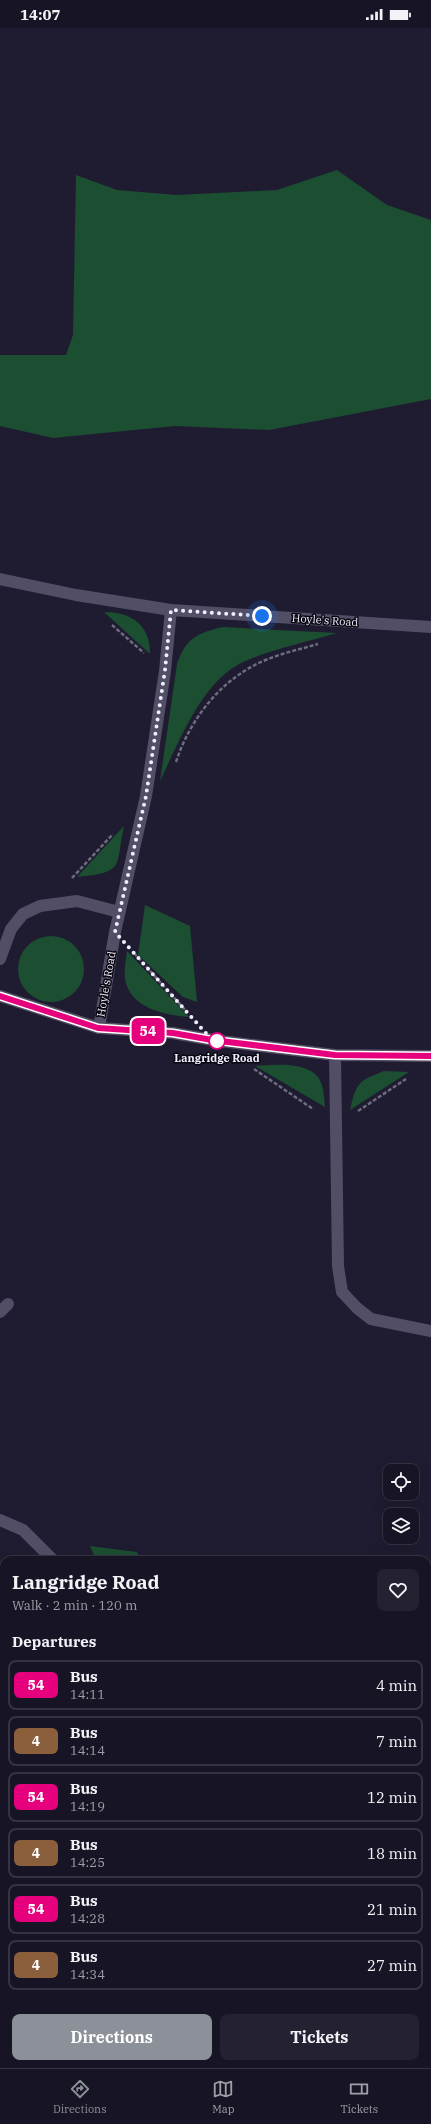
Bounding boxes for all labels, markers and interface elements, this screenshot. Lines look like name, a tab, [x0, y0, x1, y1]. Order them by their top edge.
text: 14:07	[20, 5, 61, 24]
your location	[252, 606, 272, 626]
street label: Hoyle's Road	[291, 611, 359, 629]
street label: Hoyle's Road	[93, 950, 119, 1018]
line badge: 54	[130, 1018, 166, 1044]
text: 54	[140, 1022, 156, 1040]
marker: Langridge Road	[208, 1032, 226, 1050]
place label: Langridge Road	[174, 1051, 260, 1065]
map controls	[383, 1464, 419, 1544]
button: locate	[383, 1464, 419, 1500]
button: layers	[383, 1508, 419, 1544]
button: heart	[377, 1569, 419, 1611]
text: Langridge Road	[12, 1570, 160, 1594]
text: Walk · 2 min · 120 m	[12, 1597, 137, 1614]
text: Departures	[12, 1632, 96, 1651]
text: Bus	[70, 1667, 98, 1686]
text: 54	[28, 1676, 44, 1694]
text: 4 min	[376, 1676, 417, 1695]
text: 14:11	[70, 1686, 105, 1703]
text: Bus	[70, 1723, 98, 1742]
text: 4	[32, 1732, 40, 1750]
text: 7 min	[376, 1732, 417, 1751]
text: 14:14	[70, 1742, 105, 1759]
text: Bus	[70, 1779, 98, 1798]
text: 54	[28, 1788, 44, 1806]
text: 12 min	[367, 1788, 417, 1807]
text: 14:19	[70, 1798, 105, 1815]
text: Bus	[70, 1835, 98, 1854]
text: 4	[32, 1844, 40, 1862]
text: 18 min	[367, 1844, 417, 1863]
text: 14:25	[70, 1854, 105, 1871]
text: Bus	[70, 1891, 98, 1910]
text: 54	[28, 1900, 44, 1918]
text: 21 min	[367, 1900, 417, 1919]
text: 14:28	[70, 1910, 105, 1927]
text: Bus	[70, 1947, 98, 1966]
text: 4	[32, 1956, 40, 1974]
text: 27 min	[367, 1956, 417, 1975]
text: 14:34	[70, 1966, 105, 1983]
button: Directions	[12, 2014, 212, 2060]
button: Tickets	[220, 2014, 419, 2060]
tab: Directions	[53, 2078, 107, 2116]
tab: Map	[212, 2078, 235, 2116]
tab: Tickets	[340, 2078, 378, 2116]

